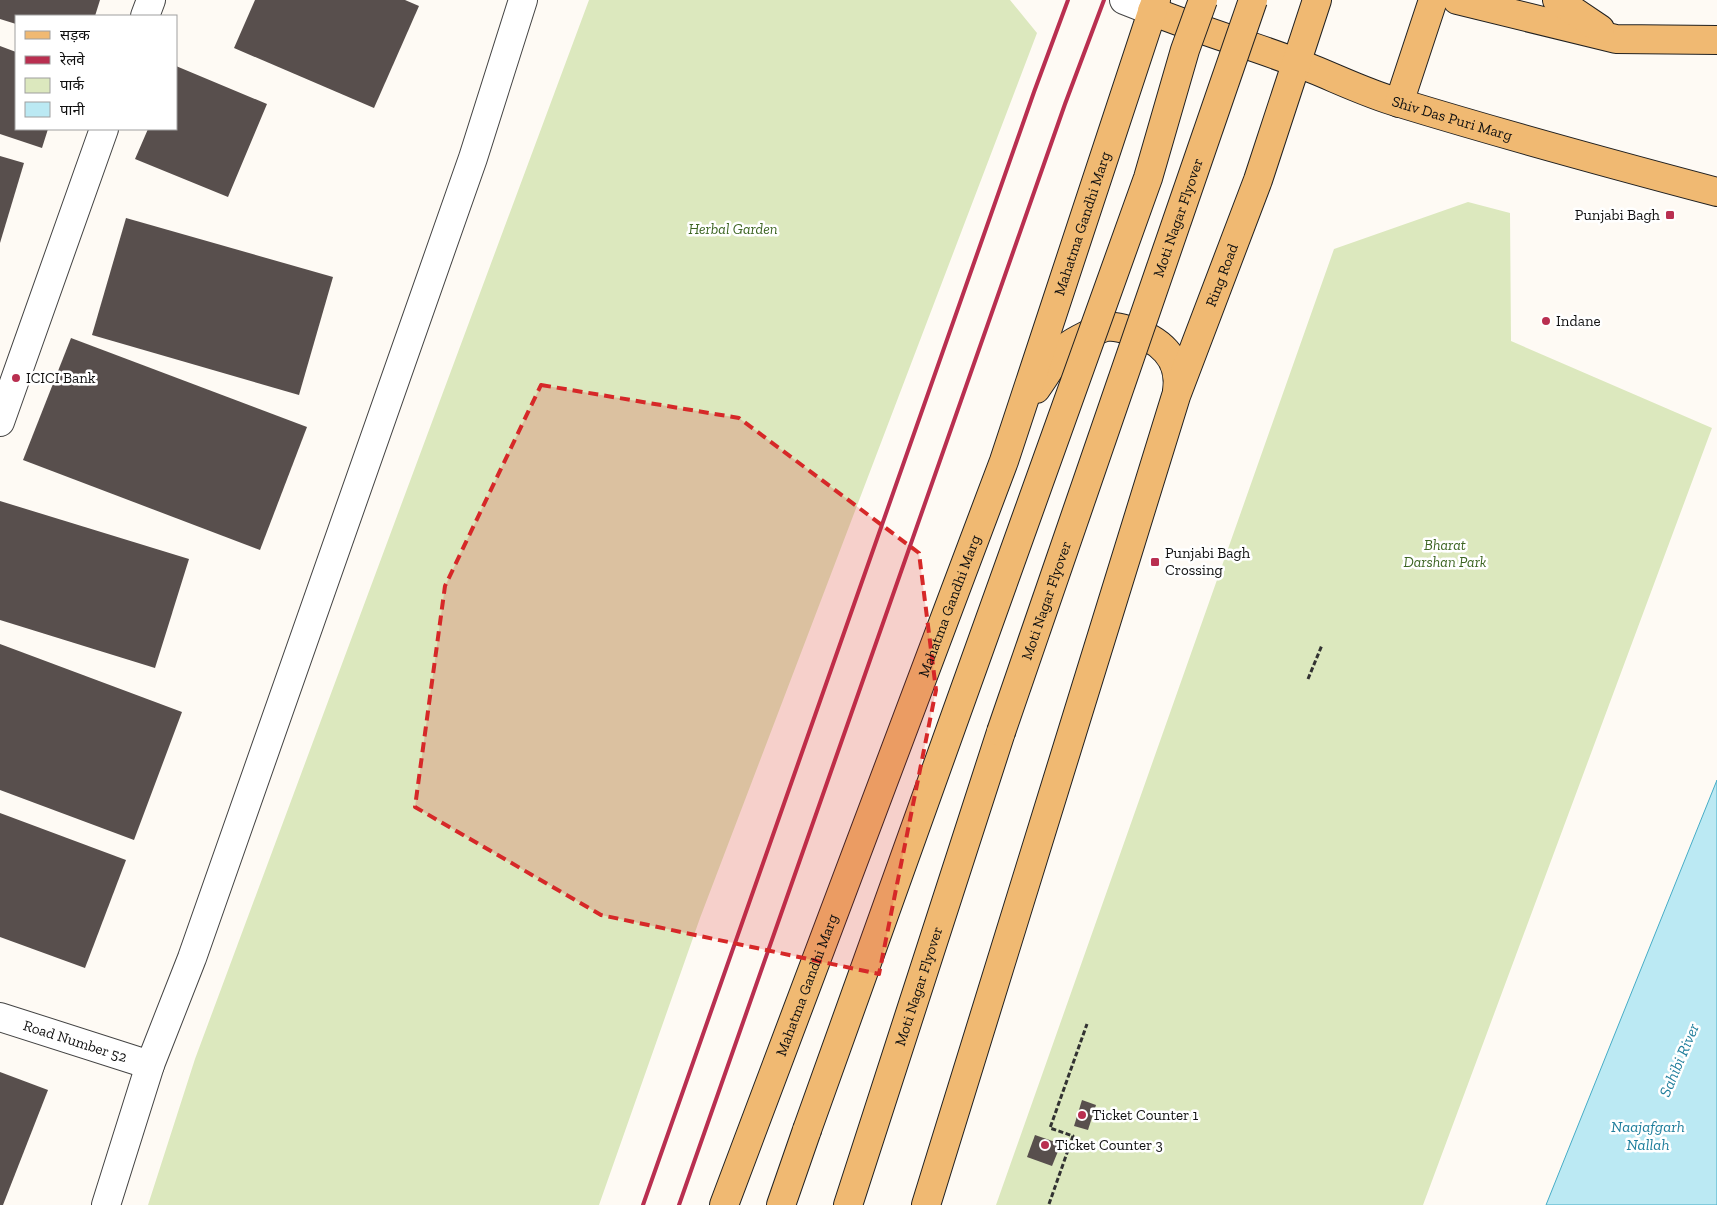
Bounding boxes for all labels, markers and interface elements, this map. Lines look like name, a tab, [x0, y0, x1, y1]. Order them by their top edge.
legend	[15, 15, 178, 130]
text: सड़क	[60, 26, 90, 44]
text: रेलवे	[59, 51, 85, 69]
text: पार्क	[60, 76, 84, 94]
street label: Shiv Das Puri Marg	[1390, 92, 1514, 145]
text: पानी	[60, 101, 86, 119]
street label: Mahatma Gandhi Marg	[1050, 149, 1114, 298]
street label: Moti Nagar Flyover	[1149, 156, 1207, 279]
place label: Punjabi Bagh	[1575, 206, 1661, 224]
marker: Punjabi Bagh	[1664, 209, 1676, 221]
park label: Herbal Garden	[688, 220, 778, 238]
street label: Ring Road	[1202, 240, 1242, 309]
place label: Indane	[1556, 312, 1601, 330]
marker: Indane	[1540, 315, 1552, 327]
place label: ICICI Bank	[26, 369, 96, 387]
marker: ICICI Bank	[10, 372, 22, 384]
street label: Mahatma Gandhi Marg	[914, 532, 984, 680]
park label: Bharat Darshan Park	[1403, 536, 1487, 571]
street label: Moti Nagar Flyover	[1017, 539, 1075, 662]
place label: Punjabi Bagh Crossing	[1165, 544, 1251, 579]
marker: Punjabi Bagh Crossing	[1149, 556, 1161, 568]
street label: Mahatma Gandhi Marg	[772, 911, 842, 1059]
street label: Moti Nagar Flyover	[891, 924, 947, 1048]
street label: Road Number 52	[21, 1016, 130, 1066]
water label: Sahibi River	[1655, 1020, 1703, 1100]
place label: Ticket Counter 1	[1092, 1106, 1198, 1124]
marker: Ticket Counter 1	[1076, 1109, 1088, 1121]
water label: Naajafgarh Nallah	[1611, 1117, 1685, 1154]
place label: Ticket Counter 3	[1055, 1136, 1163, 1154]
marker: Ticket Counter 3	[1039, 1139, 1051, 1151]

